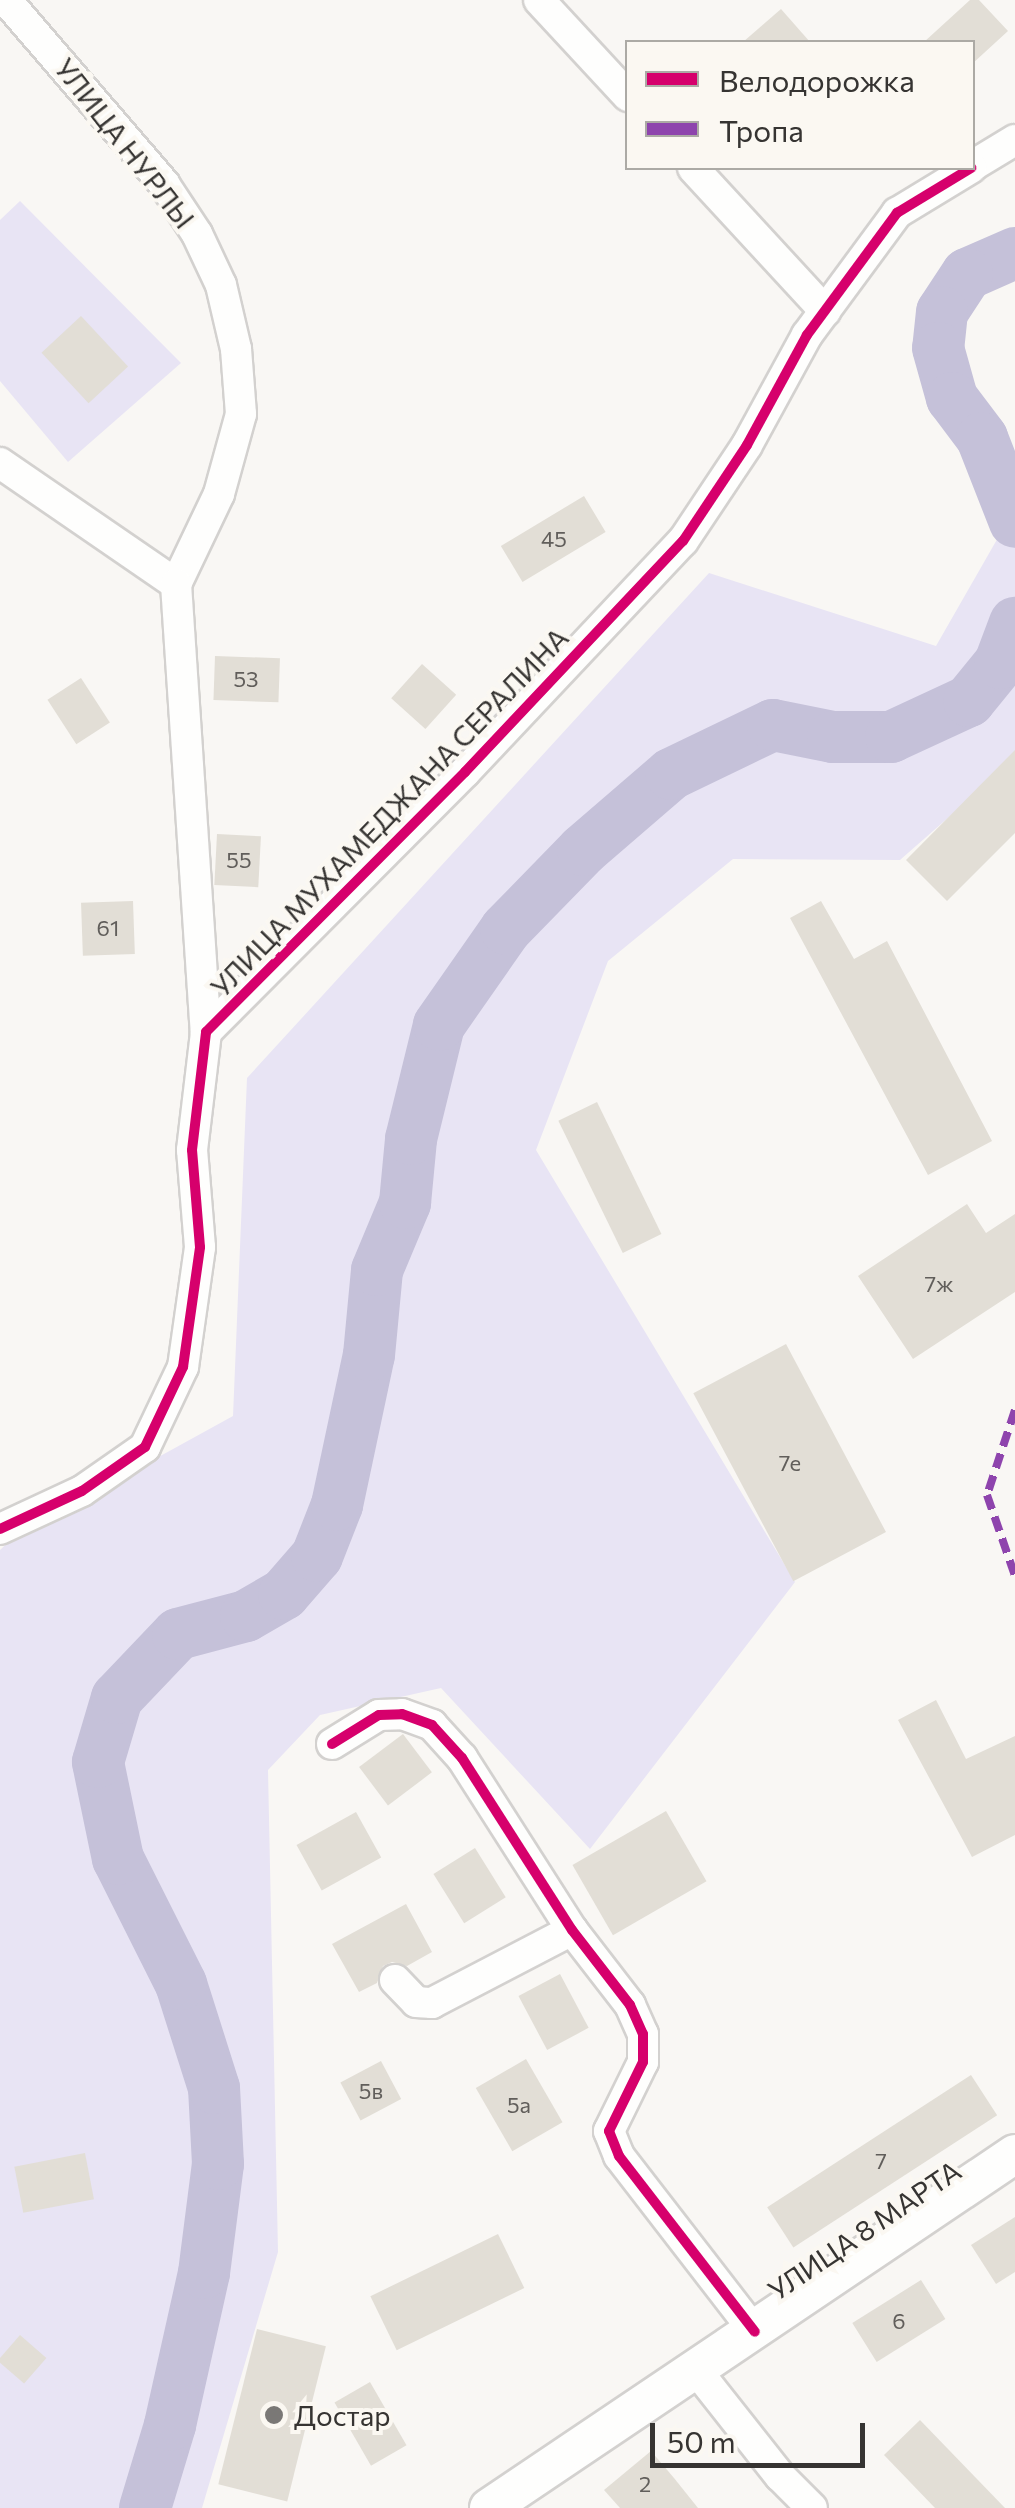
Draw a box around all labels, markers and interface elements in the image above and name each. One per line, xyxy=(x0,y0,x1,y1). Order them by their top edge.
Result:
legend xyxy=(625,40,975,170)
street label: УЛИЦА НУРЛЫ xyxy=(48,51,202,235)
text: Велодорожка xyxy=(719,61,915,98)
text: Тропа xyxy=(719,111,804,148)
house number: 45 xyxy=(541,526,567,552)
street label: УЛИЦА МУХАМЕДЖАНА СЕРАЛИНА xyxy=(203,621,575,1003)
house number: 53 xyxy=(233,666,259,692)
house number: 55 xyxy=(226,847,252,873)
house number: 61 xyxy=(97,915,119,941)
house number: 7ж xyxy=(924,1271,954,1297)
house number: 7е xyxy=(779,1450,801,1476)
house number: 5в xyxy=(359,2078,383,2104)
house number: 5а xyxy=(507,2092,531,2118)
house number: 7 xyxy=(875,2148,887,2174)
street label: УЛИЦА 8 МАРТА xyxy=(761,2153,967,2307)
house number: 6 xyxy=(892,2308,906,2334)
place label: Достар xyxy=(294,2398,391,2432)
scale bar xyxy=(655,2403,870,2465)
marker: Достар xyxy=(263,2404,285,2426)
text: 50 m xyxy=(667,2422,736,2459)
house number: 2 xyxy=(639,2471,651,2497)

